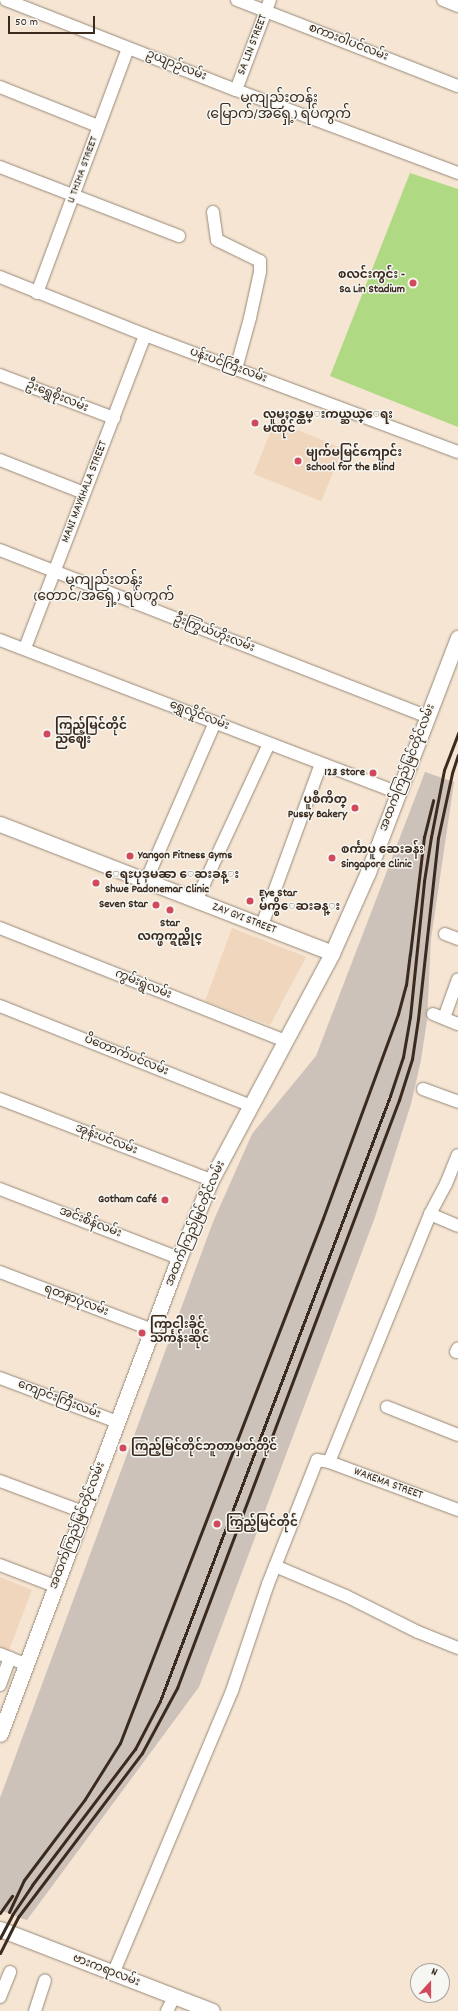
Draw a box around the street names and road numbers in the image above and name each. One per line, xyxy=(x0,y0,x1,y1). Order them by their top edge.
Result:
street label: SA LIN STREET xyxy=(235,13,271,77)
street label: စကားဝါပင်လမ်း xyxy=(306,21,390,65)
street label: ဥယျာဉ်လမ်း xyxy=(144,47,208,85)
street label: U THIHA STREET xyxy=(64,135,102,205)
street label: ပန်းပင်ကြီးလမ်း xyxy=(187,345,269,387)
street label: ဦးရွှေစိုးလမ်း xyxy=(24,378,90,416)
street label: MANI MAYKHALA STREET xyxy=(59,439,111,545)
street label: ဦးကြွယ်ဟိုးလမ်း xyxy=(172,612,256,656)
street label: ရွှေလှိုင်လမ်း xyxy=(167,698,231,734)
street label: အထက်ကြည်မြင်တိုင်လမ်း xyxy=(377,702,439,834)
street label: ZAY GYI STREET xyxy=(210,900,278,938)
street label: ကွမ်းရွဲလမ်း xyxy=(113,967,173,1003)
street label: ပိတောက်ပင်လမ်း xyxy=(82,1033,170,1079)
street label: အုန်းပင်လမ်း xyxy=(73,1122,139,1158)
street label: အထက်ကြည်မြင်တိုင်လမ်း xyxy=(163,1159,229,1289)
street label: အင်းစိန်လမ်း xyxy=(57,1205,123,1241)
street label: ရတနာပုံလမ်း xyxy=(42,1282,110,1320)
street label: ကျောင်းကြီးလမ်း xyxy=(16,1378,102,1422)
street label: အထက်ကြည်မြင်တိုင်လမ်း xyxy=(47,1460,109,1592)
street label: WAKEMA STREET xyxy=(352,1465,424,1503)
street label: ဗားကရာလမ်း xyxy=(70,1952,142,1990)

